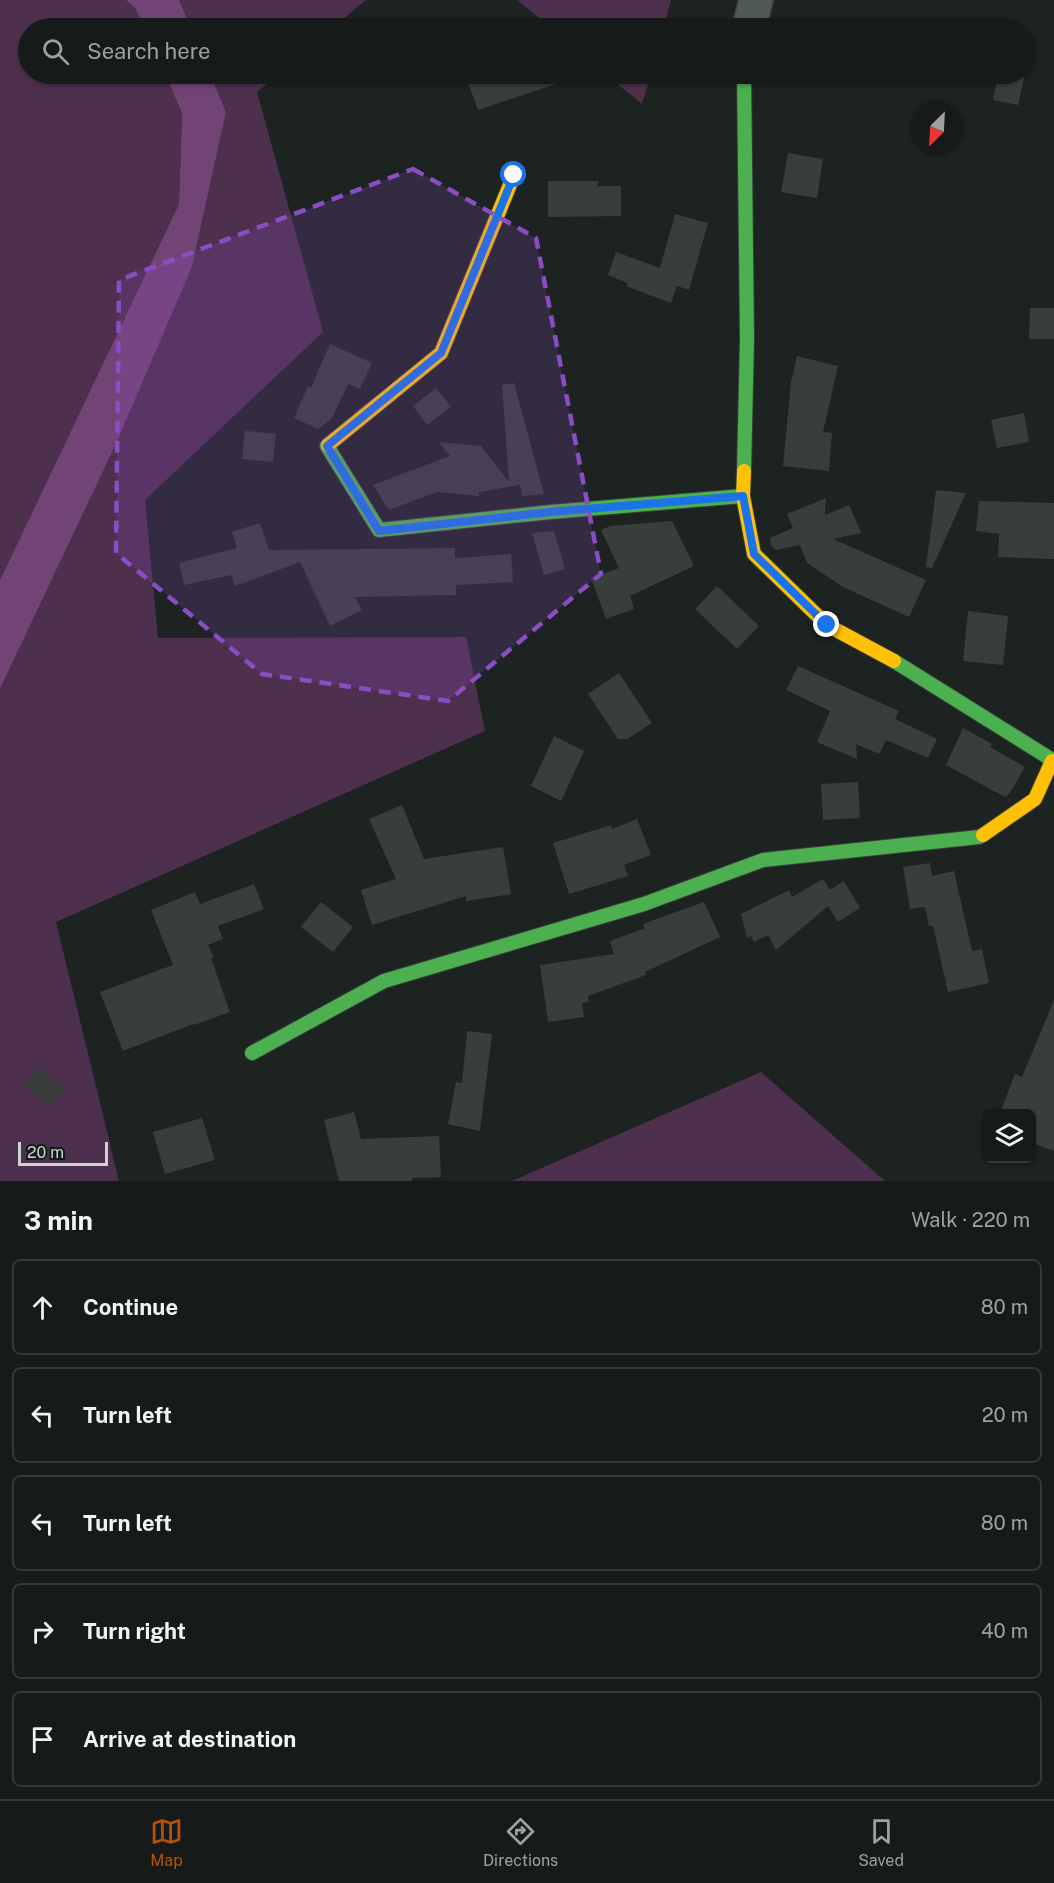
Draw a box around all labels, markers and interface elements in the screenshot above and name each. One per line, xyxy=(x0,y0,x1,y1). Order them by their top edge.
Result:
search box xyxy=(18,18,1036,84)
icon: search xyxy=(39,35,72,68)
text: Search here xyxy=(87,38,211,64)
north arrow xyxy=(910,102,964,156)
route start xyxy=(500,161,526,187)
route end xyxy=(813,611,839,637)
map controls xyxy=(982,1109,1036,1163)
button: layers xyxy=(982,1109,1036,1163)
scale bar xyxy=(18,1139,108,1166)
text: 20 m xyxy=(27,1143,64,1162)
text: 3 min xyxy=(24,1205,93,1236)
text: Walk · 220 m xyxy=(911,1208,1030,1232)
icon: ahead xyxy=(26,1291,59,1324)
text: Continue xyxy=(83,1294,178,1320)
text: 80 m xyxy=(981,1295,1028,1319)
icon: left xyxy=(26,1399,59,1432)
text: Turn left xyxy=(83,1402,172,1428)
text: 20 m xyxy=(982,1403,1028,1427)
icon: left xyxy=(26,1507,59,1540)
text: Turn left xyxy=(83,1510,172,1536)
text: 80 m xyxy=(981,1511,1028,1535)
icon: right xyxy=(26,1615,59,1648)
text: Turn right xyxy=(83,1618,186,1644)
text: 40 m xyxy=(981,1619,1028,1643)
icon: arrive xyxy=(26,1723,59,1756)
text: Arrive at destination xyxy=(83,1726,296,1752)
tab: Map xyxy=(150,1815,183,1870)
tab: Directions xyxy=(483,1815,558,1870)
tab: Saved xyxy=(858,1815,904,1870)

